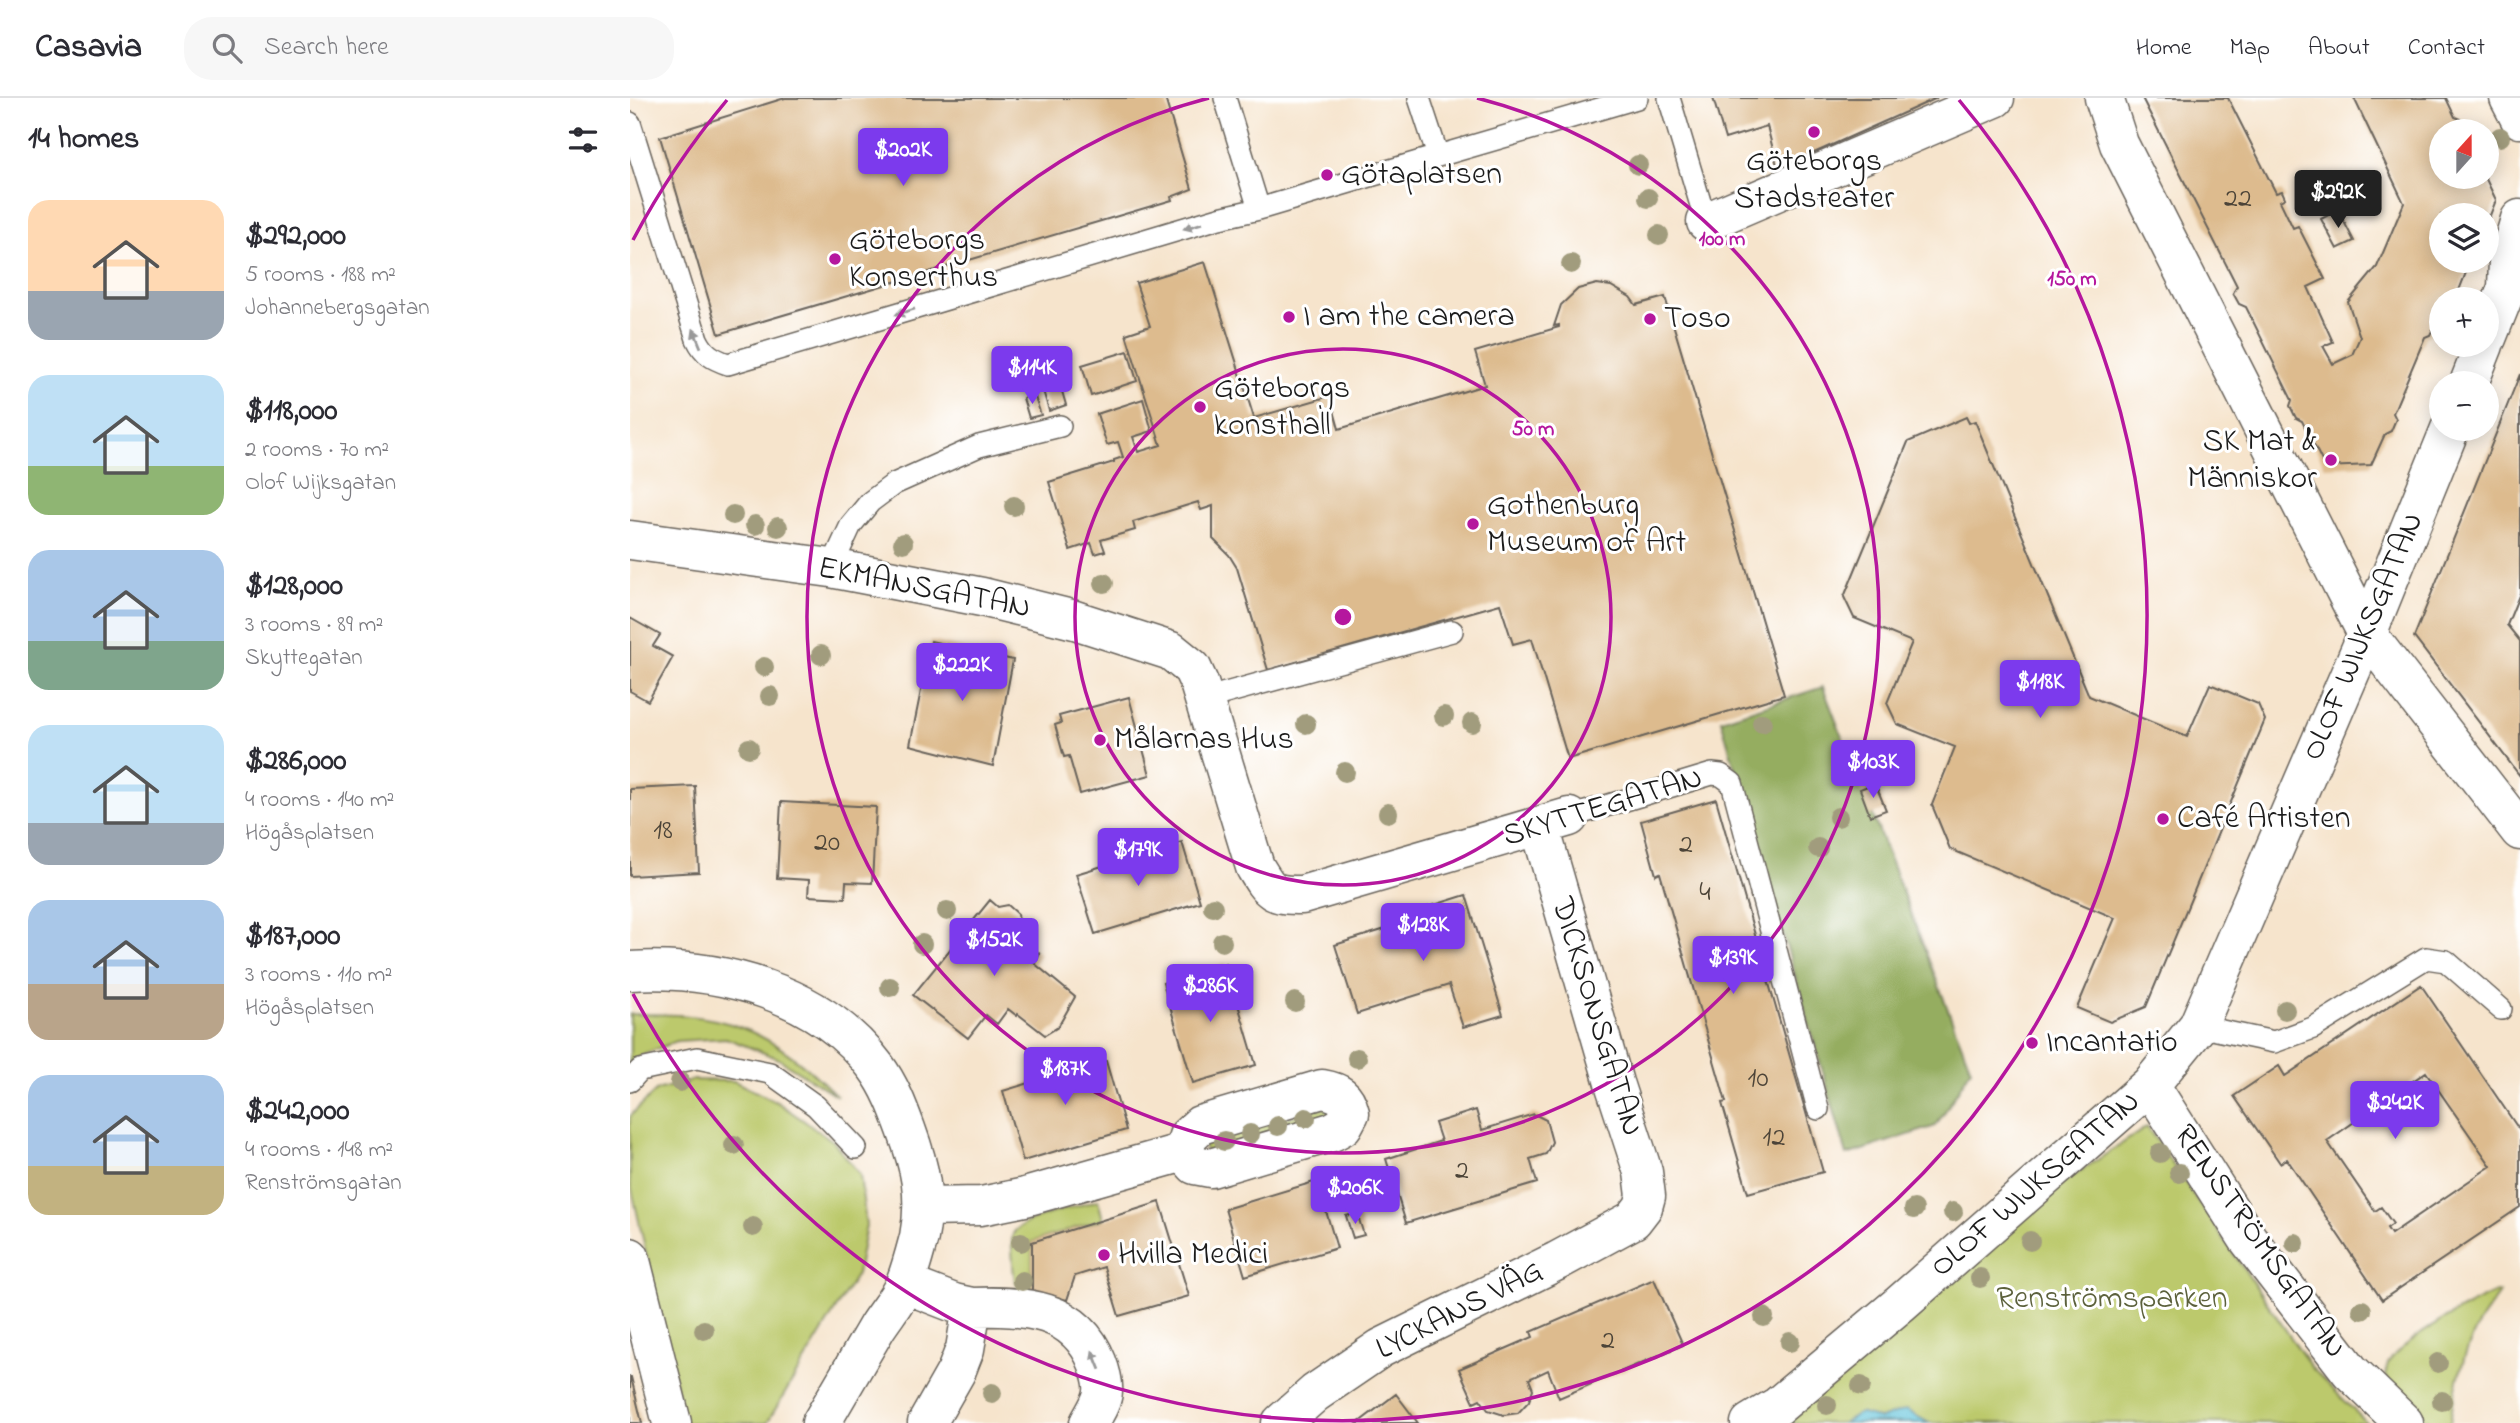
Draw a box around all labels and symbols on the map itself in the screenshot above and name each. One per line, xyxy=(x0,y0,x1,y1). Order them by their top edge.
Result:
north arrow xyxy=(2429,119,2499,189)
marker: Göteborgs Stadsteater xyxy=(1806,124,1822,140)
pin: $202K xyxy=(854,129,952,188)
place label: Göteborgs Stadsteater xyxy=(1734,139,1894,223)
place label: Götaplatsen xyxy=(1341,152,1502,199)
marker: Götaplatsen xyxy=(1319,167,1335,183)
pin: $292K xyxy=(2289,170,2387,230)
house number: 22 xyxy=(2224,179,2252,220)
place label: Göteborgs Konserthus xyxy=(849,218,998,302)
one-way arrow xyxy=(1182,221,1203,231)
text: 100 m xyxy=(1699,225,1745,255)
marker: Göteborgs Konserthus xyxy=(827,251,843,267)
text: 150 m xyxy=(2047,265,2097,295)
place label: I am the camera xyxy=(1303,294,1515,341)
place label: Toso xyxy=(1664,296,1731,343)
one-way arrow xyxy=(894,307,915,317)
marker: I am the camera xyxy=(1281,309,1297,325)
marker: Toso xyxy=(1642,311,1658,327)
one-way arrow xyxy=(692,327,703,348)
pin: $114K xyxy=(983,346,1081,406)
place label: Göteborgs konsthall xyxy=(1214,366,1350,450)
marker: Göteborgs konsthall xyxy=(1192,399,1208,415)
text: 50 m xyxy=(1512,415,1554,445)
place label: SK Mat & Människor xyxy=(2187,419,2317,503)
marker: SK Mat & Människor xyxy=(2323,452,2339,468)
place label: Gothenburg Museum of Art xyxy=(1487,483,1686,567)
street label: OLOF WIJKSGATAN xyxy=(2291,506,2437,768)
marker: Gothenburg Museum of Art xyxy=(1465,516,1481,532)
street label: EKMANSGATAN xyxy=(814,545,1034,633)
centre of rings xyxy=(1331,605,1355,629)
pin: $222K xyxy=(913,644,1011,703)
pin: $118K xyxy=(1991,660,2089,720)
place label: Målarnas Hus xyxy=(1114,717,1294,764)
marker: Målarnas Hus xyxy=(1092,732,1108,748)
pin: $103K xyxy=(1824,740,1922,800)
street label: SKYTTEGATAN xyxy=(1498,755,1708,861)
place label: Café Artisten xyxy=(2177,796,2350,843)
house number: 18 xyxy=(653,811,673,852)
marker: Café Artisten xyxy=(2155,811,2171,827)
house number: 20 xyxy=(814,823,840,864)
house number: 2 xyxy=(1679,825,1693,866)
pin: $179K xyxy=(1089,828,1187,888)
house number: 4 xyxy=(1699,873,1711,914)
street label: DICKSONSGATAN xyxy=(1537,891,1655,1142)
pin: $128K xyxy=(1374,904,1472,963)
pin: $152K xyxy=(945,918,1043,978)
pin: $139K xyxy=(1684,936,1782,996)
pin: $286K xyxy=(1161,964,1259,1024)
place label: Incantatio xyxy=(2046,1020,2178,1067)
marker: Incantatio xyxy=(2024,1035,2040,1051)
pin: $187K xyxy=(1016,1048,1114,1107)
house number: 10 xyxy=(1747,1059,1769,1100)
street label: OLOF WIJKSGATAN xyxy=(1920,1080,2152,1290)
pin: $242K xyxy=(2346,1082,2444,1141)
street label: RENSTRÖMSGATAN xyxy=(2161,1115,2357,1369)
house number: 12 xyxy=(1763,1118,1785,1159)
house number: 2 xyxy=(1455,1151,1469,1192)
pin: $206K xyxy=(1306,1166,1404,1226)
place label: Hvilla Medici xyxy=(1118,1232,1268,1279)
marker: Hvilla Medici xyxy=(1096,1247,1112,1263)
street label: LYCKANS VÄG xyxy=(1368,1249,1552,1373)
park label: Renströmsparken xyxy=(1996,1276,2228,1323)
house number: 2 xyxy=(1601,1321,1615,1362)
one-way arrow xyxy=(1090,1349,1101,1370)

